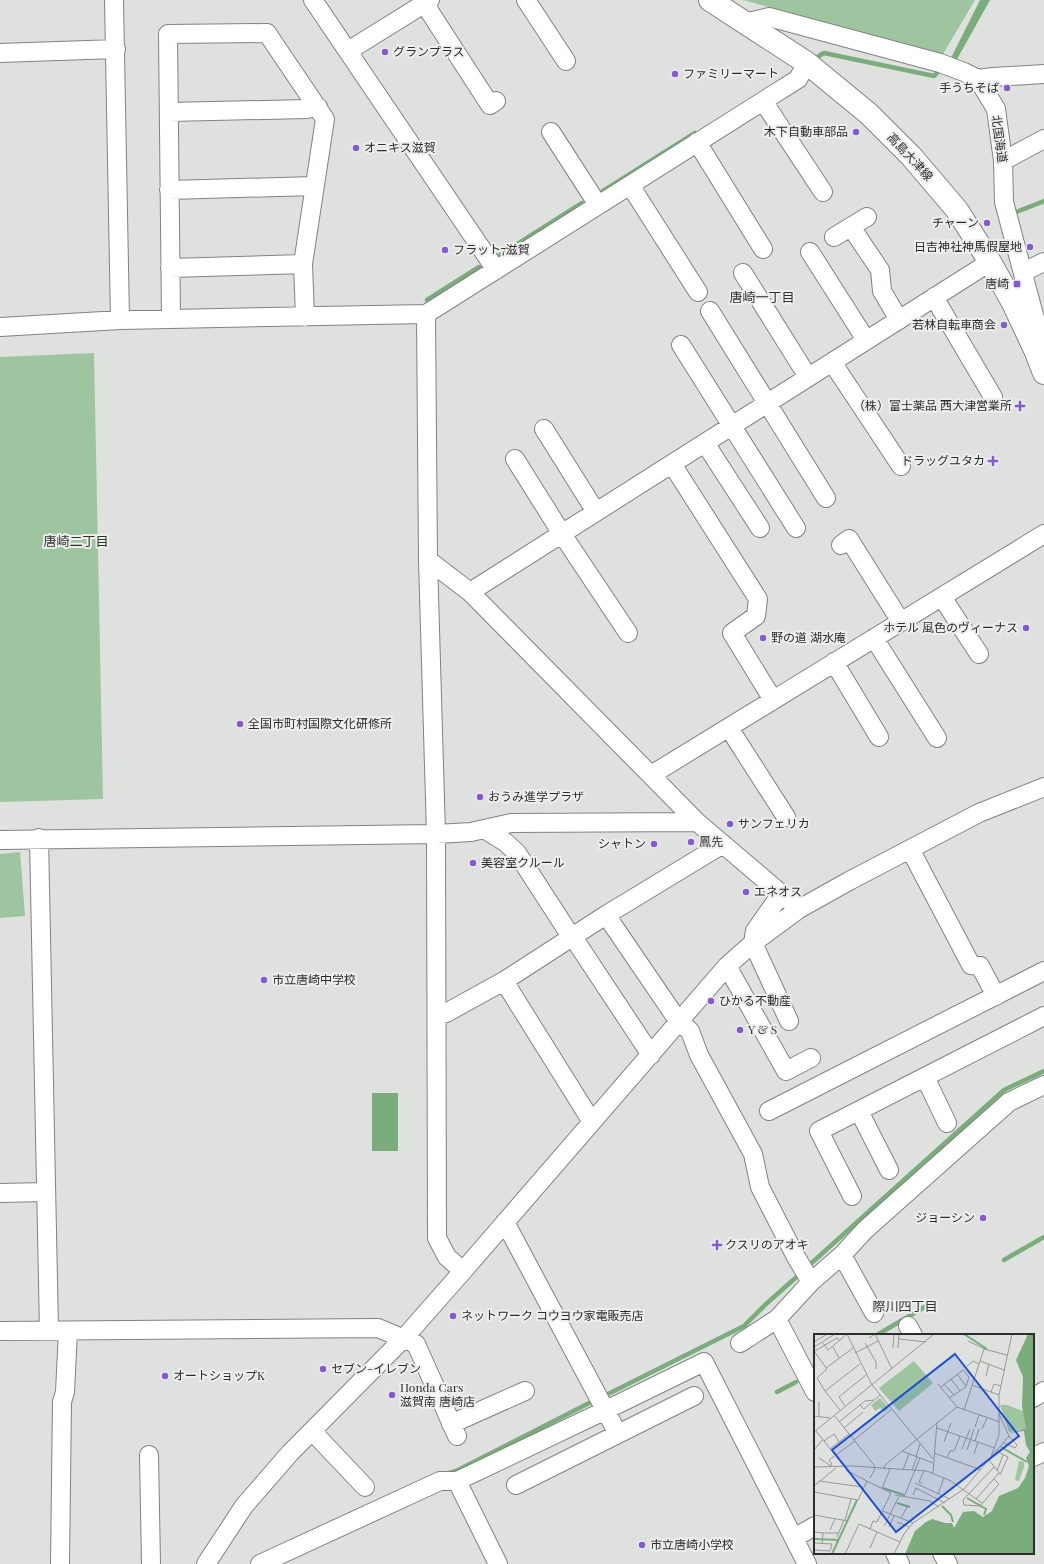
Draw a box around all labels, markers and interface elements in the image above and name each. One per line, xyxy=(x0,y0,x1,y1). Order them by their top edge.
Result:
place label: グランプラス xyxy=(393,43,464,59)
marker: グランプラス xyxy=(380,47,390,57)
place label: ファミリーマート xyxy=(683,65,779,81)
marker: ファミリーマート xyxy=(670,69,680,79)
place label: 手うちそば xyxy=(939,79,999,95)
marker: 手うちそば xyxy=(1002,83,1012,93)
street label: 北国海道 xyxy=(989,114,1011,164)
place label: 木下自動車部品 xyxy=(764,123,848,139)
marker: 木下自動車部品 xyxy=(851,127,861,137)
street label: 高島大津線 xyxy=(884,129,937,184)
place label: オニキス滋賀 xyxy=(364,139,436,155)
marker: オニキス滋賀 xyxy=(351,143,361,153)
place label: チャーン xyxy=(932,214,979,230)
marker: チャーン xyxy=(982,218,992,228)
place label: 日吉神社神馬假屋地 xyxy=(914,238,1022,254)
place label: フラット7滋賀 xyxy=(453,241,530,257)
marker: 日吉神社神馬假屋地 xyxy=(1025,242,1035,252)
marker: フラット7滋賀 xyxy=(440,245,450,255)
place label: 唐崎 xyxy=(985,275,1009,291)
marker: 唐崎 xyxy=(1012,279,1022,289)
district label: 唐崎一丁目 xyxy=(729,288,795,305)
place label: 若林自転車商会 xyxy=(912,316,996,332)
marker: 若林自転車商会 xyxy=(999,320,1009,330)
place label: （株）富士薬品 西大津営業所 xyxy=(853,397,1012,413)
marker: （株）富士薬品 西大津営業所 xyxy=(1015,401,1025,411)
place label: ドラッグユタカ xyxy=(901,452,985,468)
marker: ドラッグユタカ xyxy=(988,456,998,466)
district label: 唐崎二丁目 xyxy=(43,532,109,549)
place label: ホテル 風色のヴィーナス xyxy=(883,619,1018,635)
marker: ホテル 風色のヴィーナス xyxy=(1021,623,1031,633)
place label: 野の道 湖水庵 xyxy=(771,629,846,645)
marker: 野の道 湖水庵 xyxy=(758,633,768,643)
place label: 全国市町村国際文化研修所 xyxy=(248,715,392,731)
marker: 全国市町村国際文化研修所 xyxy=(235,719,245,729)
place label: おうみ進学プラザ xyxy=(488,788,584,804)
marker: おうみ進学プラザ xyxy=(475,792,485,802)
place label: サンフェリカ xyxy=(738,815,810,831)
marker: サンフェリカ xyxy=(725,819,735,829)
place label: 鳳先 xyxy=(699,833,723,849)
place label: シャトン xyxy=(598,835,646,851)
marker: 鳳先 xyxy=(686,837,696,847)
marker: シャトン xyxy=(649,839,659,849)
place label: 美容室クルール xyxy=(481,854,565,870)
marker: 美容室クルール xyxy=(468,858,478,868)
place label: エネオス xyxy=(754,883,802,899)
marker: エネオス xyxy=(741,887,751,897)
place label: 市立唐崎中学校 xyxy=(272,971,356,987)
marker: 市立唐崎中学校 xyxy=(259,975,269,985)
place label: ひかる不動産 xyxy=(719,992,791,1008)
marker: ひかる不動産 xyxy=(706,996,716,1006)
place label: Y & S xyxy=(747,1021,777,1037)
marker: Y & S xyxy=(735,1025,745,1035)
place label: ジョーシン xyxy=(915,1209,975,1225)
marker: ジョーシン xyxy=(978,1213,988,1223)
place label: クスリのアオキ xyxy=(725,1236,809,1252)
marker: クスリのアオキ xyxy=(712,1240,722,1250)
district label: 際川四丁目 xyxy=(872,1297,938,1314)
place label: ネットワーク コウヨウ家電販売店 xyxy=(461,1307,644,1323)
marker: ネットワーク コウヨウ家電販売店 xyxy=(448,1311,458,1321)
inset map xyxy=(814,1334,1034,1554)
place label: セブン-イレブン xyxy=(331,1360,421,1376)
marker: セブン-イレブン xyxy=(318,1364,328,1374)
place label: オートショップK xyxy=(173,1367,265,1383)
marker: オートショップK xyxy=(160,1371,170,1381)
place label: Honda Cars 滋賀南 唐崎店 xyxy=(400,1379,475,1409)
marker: Honda Cars 滋賀南 唐崎店 xyxy=(387,1390,397,1400)
place label: 市立唐崎小学校 xyxy=(650,1536,734,1552)
marker: 市立唐崎小学校 xyxy=(637,1540,647,1550)

